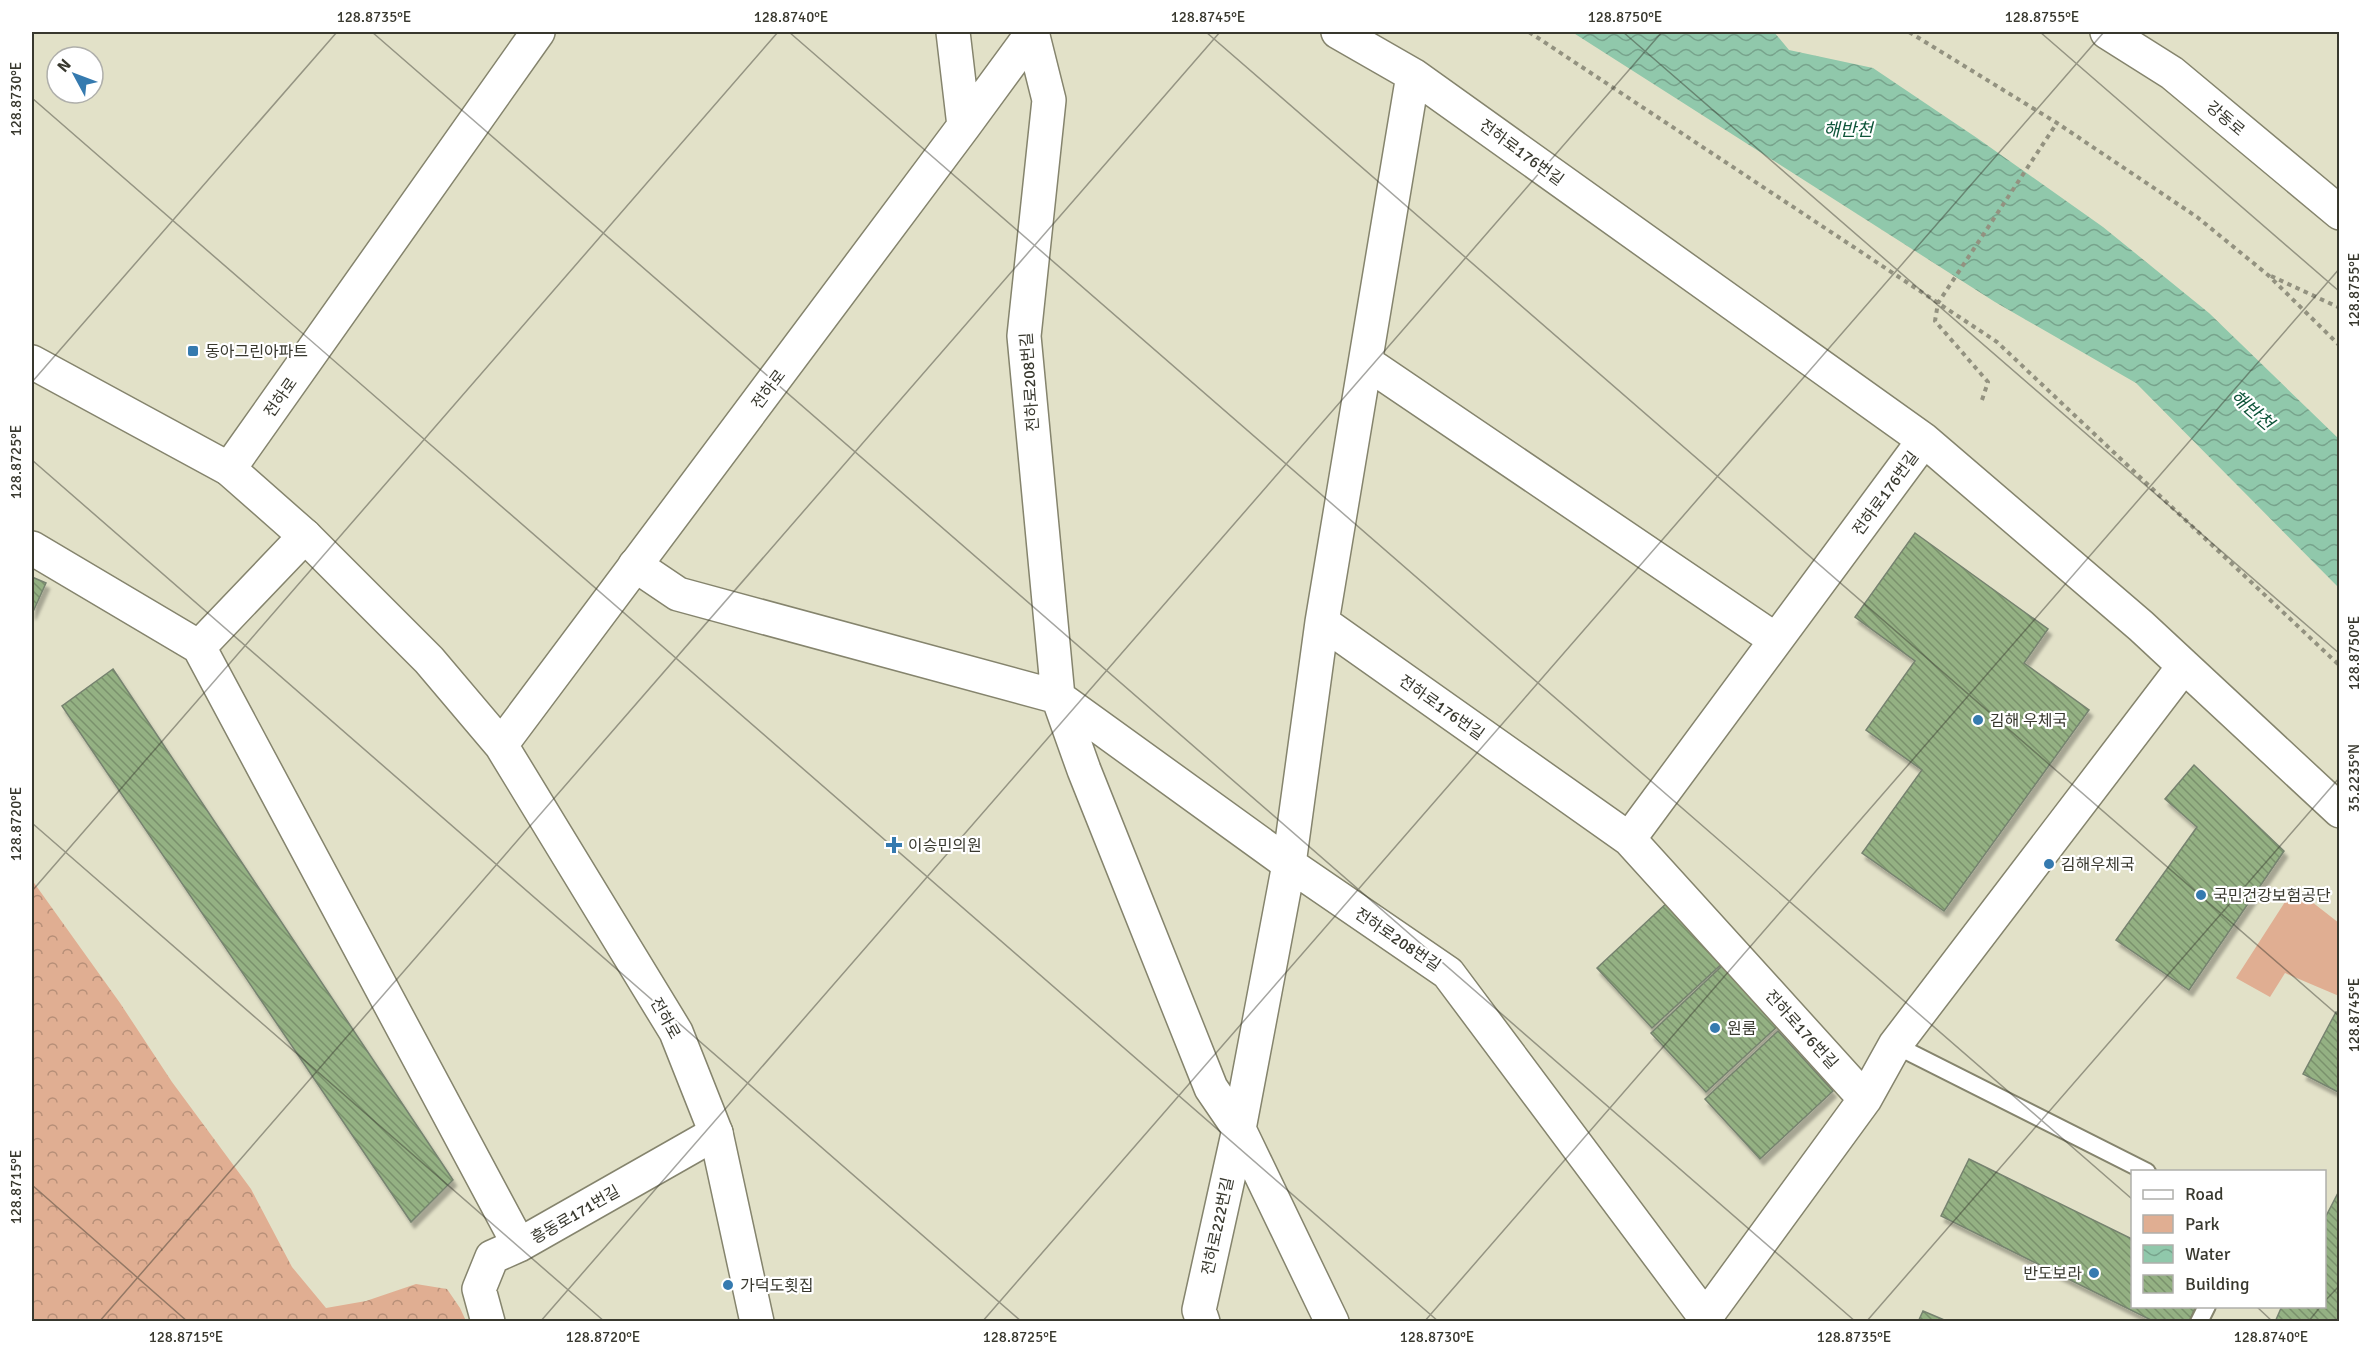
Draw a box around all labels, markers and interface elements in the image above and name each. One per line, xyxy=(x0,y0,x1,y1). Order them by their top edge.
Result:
text: 128.8735°E xyxy=(337,8,411,26)
text: 128.8740°E xyxy=(754,8,828,26)
text: 128.8745°E xyxy=(1171,8,1245,26)
text: 128.8750°E xyxy=(1588,8,1662,26)
text: 128.8755°E xyxy=(2005,8,2079,26)
north arrow xyxy=(45,45,105,105)
text: N xyxy=(53,55,76,77)
text: 128.8730°E xyxy=(7,62,25,136)
street label: 강동로 xyxy=(2202,97,2249,141)
street label: 전하로176번길 xyxy=(1475,115,1568,190)
water label: 해반천 xyxy=(1823,119,1875,141)
text: 128.8755°E xyxy=(2345,253,2363,327)
street label: 전하로208번길 xyxy=(1017,332,1043,432)
place label: 동아그린아파트 xyxy=(205,342,308,362)
marker: 동아그린아파트 xyxy=(186,344,200,358)
street label: 전하로 xyxy=(748,366,790,413)
street label: 전하로 xyxy=(260,374,302,421)
water label: 해반천 xyxy=(2226,385,2280,436)
text: 128.8725°E xyxy=(7,425,25,499)
street label: 전하로176번길 xyxy=(1848,447,1923,540)
text: 128.8750°E xyxy=(2345,616,2363,690)
street label: 전하로176번길 xyxy=(1395,671,1488,745)
place label: 김해 우체국 xyxy=(1990,711,2067,731)
marker: 김해 우체국 xyxy=(1971,713,1985,727)
text: 35.2235°N xyxy=(2345,744,2363,812)
text: 128.8720°E xyxy=(7,787,25,861)
marker: 이승민의원 xyxy=(885,836,903,854)
place label: 이승민의원 xyxy=(908,836,982,856)
place label: 김해우체국 xyxy=(2061,855,2135,875)
marker: 김해우체국 xyxy=(2042,857,2056,871)
place label: 국민건강보험공단 xyxy=(2213,886,2331,906)
marker: 국민건강보험공단 xyxy=(2194,888,2208,902)
street label: 전하로208번길 xyxy=(1351,904,1444,976)
text: 128.8745°E xyxy=(2345,978,2363,1052)
street label: 전하로176번길 xyxy=(1761,986,1842,1073)
street label: 전하로 xyxy=(646,994,685,1043)
place label: 원룸 xyxy=(1727,1019,1756,1039)
marker: 원룸 xyxy=(1708,1021,1722,1035)
text: 128.8715°E xyxy=(7,1150,25,1224)
legend xyxy=(2131,1170,2326,1308)
street label: 전하로222번길 xyxy=(1198,1175,1238,1277)
street label: 흥동로171번길 xyxy=(527,1181,624,1248)
text: Road xyxy=(2185,1183,2224,1205)
text: Park xyxy=(2185,1213,2220,1235)
text: Water xyxy=(2185,1243,2231,1265)
place label: 반도보라 xyxy=(2023,1264,2082,1284)
marker: 반도보라 xyxy=(2087,1266,2101,1280)
text: Building xyxy=(2185,1273,2249,1295)
place label: 가덕도횟집 xyxy=(740,1276,814,1296)
marker: 가덕도횟집 xyxy=(721,1278,735,1292)
text: 128.8715°E xyxy=(149,1328,223,1346)
text: 128.8720°E xyxy=(566,1328,640,1346)
text: 128.8725°E xyxy=(983,1328,1057,1346)
text: 128.8730°E xyxy=(1400,1328,1474,1346)
text: 128.8735°E xyxy=(1817,1328,1891,1346)
text: 128.8740°E xyxy=(2234,1328,2308,1346)

